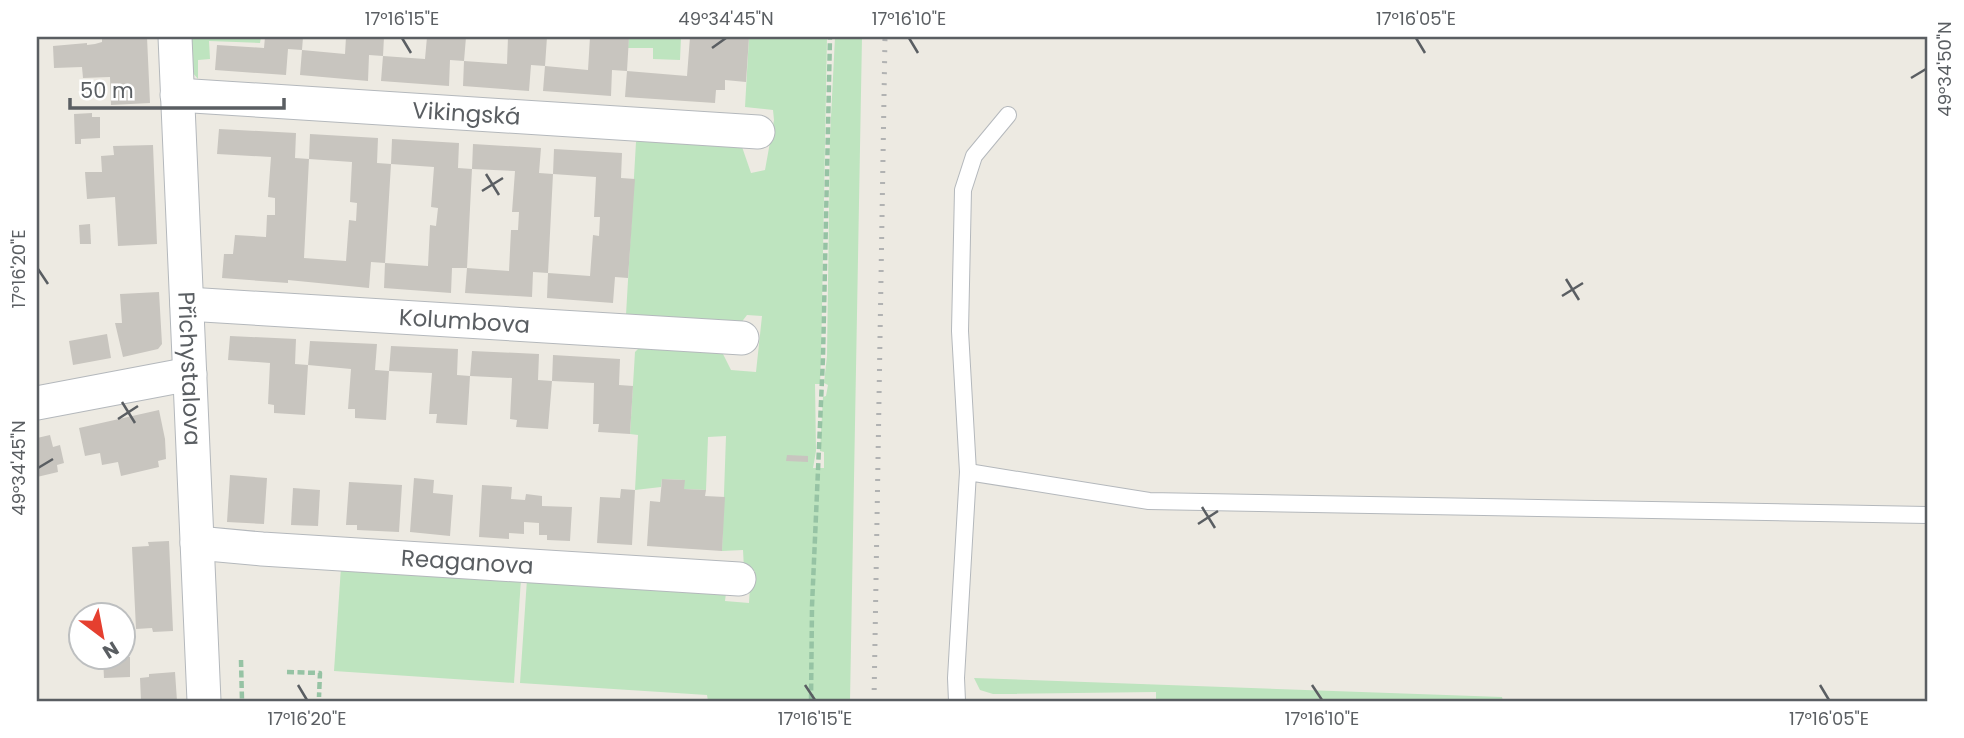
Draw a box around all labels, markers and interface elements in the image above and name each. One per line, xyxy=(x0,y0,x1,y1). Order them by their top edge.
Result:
text: 17°16'15"E xyxy=(365,6,439,31)
text: 49°34'45"N xyxy=(678,6,774,31)
text: 17°16'10"E xyxy=(872,6,946,31)
text: 17°16'05"E xyxy=(1376,6,1456,31)
text: 49°34'50"N xyxy=(1932,21,1957,117)
scale bar xyxy=(70,66,284,110)
text: 50 m xyxy=(80,76,134,105)
street label: Vikingská xyxy=(411,94,522,133)
text: 17°16'20"E xyxy=(6,229,31,309)
street label: Přichystalova xyxy=(170,291,209,446)
street label: Kolumbova xyxy=(398,301,531,341)
text: 49°34'45"N xyxy=(6,420,31,516)
street label: Reaganova xyxy=(400,542,535,582)
north arrow xyxy=(66,602,136,672)
text: N xyxy=(98,635,124,665)
text: 17°16'20"E xyxy=(267,706,347,731)
text: 17°16'15"E xyxy=(778,706,852,731)
text: 17°16'10"E xyxy=(1285,706,1359,731)
text: 17°16'05"E xyxy=(1789,706,1869,731)

